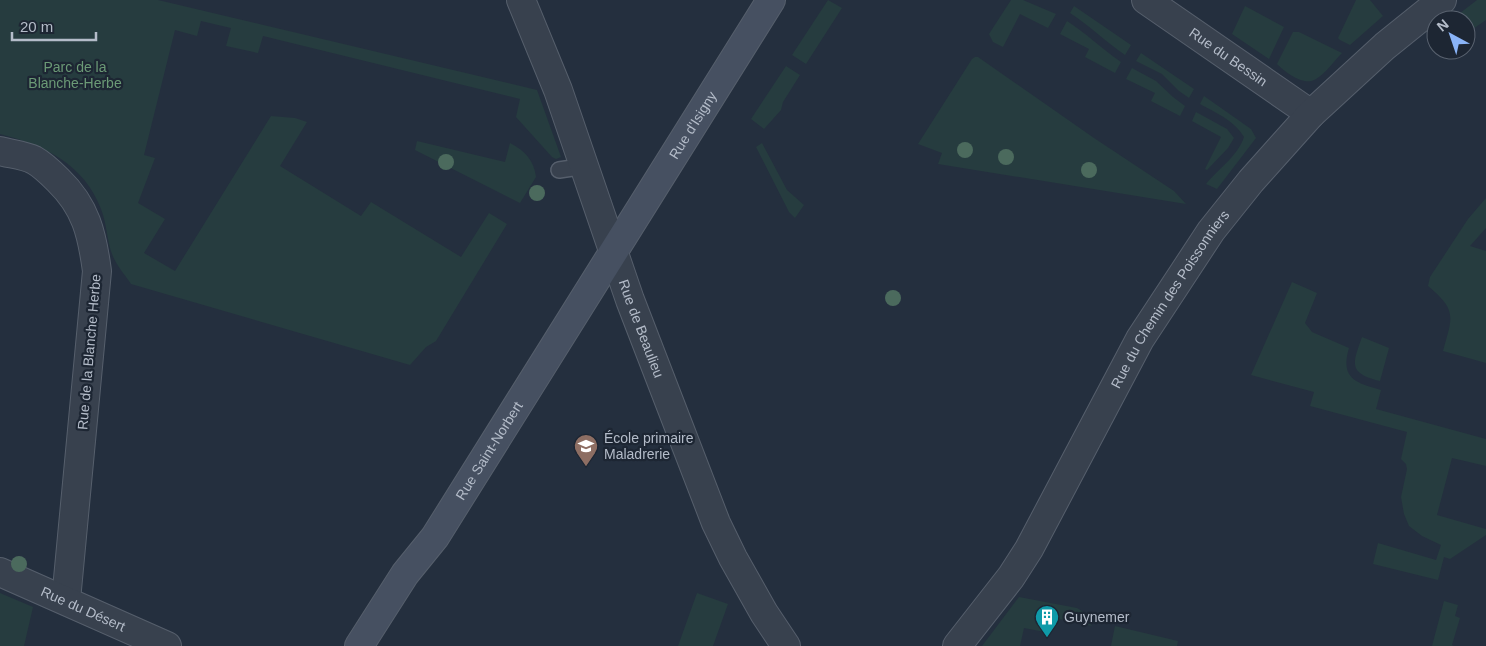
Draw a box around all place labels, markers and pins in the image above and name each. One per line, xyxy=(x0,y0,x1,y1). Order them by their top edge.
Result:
place label: École primaire Maladrerie xyxy=(604,430,694,462)
school or university icon: École primaire Maladrerie xyxy=(573,433,599,467)
building icon: Guynemer xyxy=(1034,604,1060,638)
place label: Guynemer xyxy=(1064,609,1130,625)

